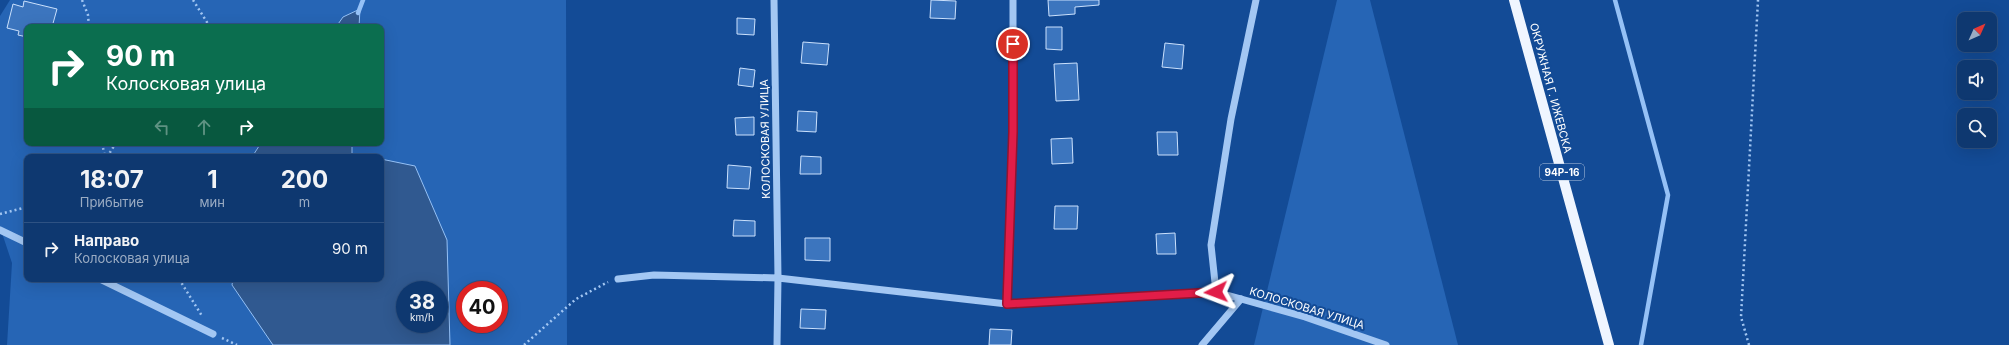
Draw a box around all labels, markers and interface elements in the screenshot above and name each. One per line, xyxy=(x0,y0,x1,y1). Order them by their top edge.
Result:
north arrow xyxy=(1957,12,1997,52)
map controls xyxy=(1957,12,1997,148)
street label: ОКРУЖНАЯ Г. ИЖЕВСКА xyxy=(1527,21,1575,155)
pin xyxy=(996,27,1030,61)
icon: arrive xyxy=(1002,33,1024,55)
text: 90 m xyxy=(106,39,175,73)
icon: right xyxy=(40,40,92,92)
button: sound xyxy=(1957,60,1997,100)
text: Колосковая улица xyxy=(106,73,266,94)
street label: КОЛОСКОВАЯ УЛИЦА xyxy=(757,79,773,199)
button: search xyxy=(1957,108,1997,148)
icon: left xyxy=(151,116,173,138)
icon: ahead xyxy=(193,116,215,138)
icon: right xyxy=(235,116,257,138)
road number: 94Р-16 xyxy=(1540,164,1584,180)
text: 18:07 xyxy=(80,165,144,194)
text: 1 xyxy=(207,165,217,194)
text: 200 xyxy=(281,165,328,194)
text: Прибытие xyxy=(80,194,144,210)
text: мин xyxy=(200,194,225,210)
text: m xyxy=(299,194,310,210)
text: Направо xyxy=(74,231,139,250)
icon: right xyxy=(40,238,62,260)
text: 90 m xyxy=(332,239,368,258)
text: Колосковая улица xyxy=(74,250,190,266)
position arrow xyxy=(1195,271,1237,313)
speed limit sign: 40 xyxy=(456,281,508,333)
street label: КОЛОСКОВАЯ УЛИЦА xyxy=(1248,284,1367,332)
text: 38 xyxy=(409,290,435,314)
text: km/h xyxy=(410,311,434,323)

